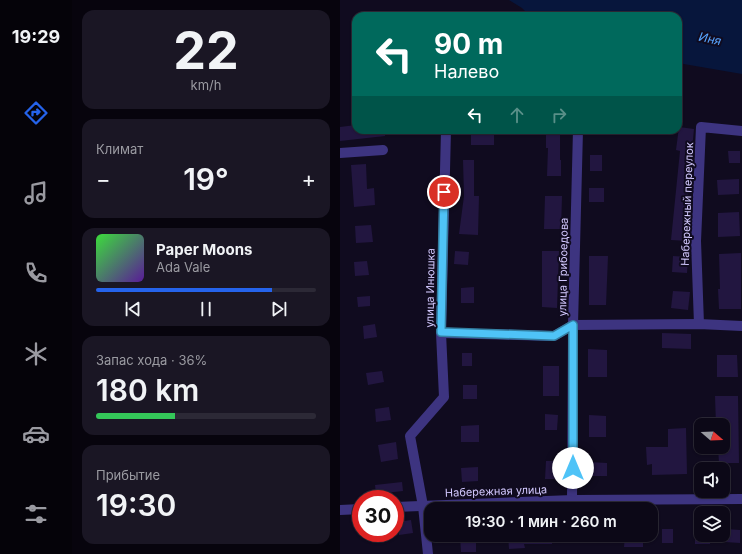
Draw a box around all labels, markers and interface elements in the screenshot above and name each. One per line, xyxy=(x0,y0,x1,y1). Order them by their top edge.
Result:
text: 22 xyxy=(173,19,239,82)
text: 19:29 xyxy=(12,26,60,47)
text: 90 m xyxy=(434,27,503,61)
icon: left xyxy=(368,28,420,80)
water label: Иня xyxy=(697,29,723,48)
text: Налево xyxy=(434,61,499,82)
text: km/h xyxy=(191,77,221,93)
icon: directions xyxy=(22,99,50,127)
icon: left xyxy=(464,104,486,126)
icon: ahead xyxy=(506,104,528,126)
icon: right xyxy=(548,104,570,126)
text: Климат xyxy=(96,141,143,157)
street label: Набережный переулок xyxy=(678,142,696,266)
text: 19° xyxy=(183,161,229,197)
text: − xyxy=(96,166,111,192)
text: + xyxy=(301,166,316,192)
pin xyxy=(427,175,461,209)
icon: music xyxy=(22,179,50,207)
icon: arrive xyxy=(433,181,455,203)
street label: улица Грибоедова xyxy=(555,218,571,316)
text: Paper Moons xyxy=(156,240,252,259)
street label: улица Инюшка xyxy=(422,248,438,328)
icon: phone xyxy=(22,259,50,287)
text: Ada Vale xyxy=(156,259,210,275)
icon: previous xyxy=(122,298,144,320)
icon: pause xyxy=(195,298,217,320)
icon: next xyxy=(268,298,290,320)
icon: climate xyxy=(22,340,50,368)
text: Запас хода · 36% xyxy=(96,352,207,368)
text: 180 km xyxy=(96,372,199,408)
north arrow xyxy=(694,418,730,454)
map controls xyxy=(694,418,730,542)
icon: car xyxy=(22,420,50,448)
position arrow xyxy=(552,447,594,489)
button: sound xyxy=(694,462,730,498)
text: Прибытие xyxy=(96,467,160,483)
street label: Набережная улица xyxy=(445,482,547,500)
text: 19:30 xyxy=(96,487,176,523)
speed limit sign: 30 xyxy=(352,490,404,542)
icon: filters xyxy=(22,500,50,528)
button: layers xyxy=(694,506,730,542)
text: 19:30 · 1 мин · 260 m xyxy=(465,512,617,531)

